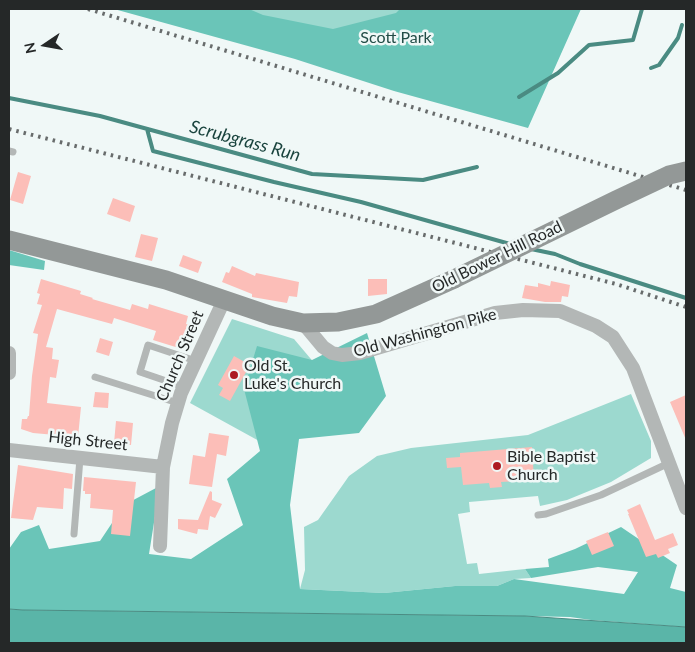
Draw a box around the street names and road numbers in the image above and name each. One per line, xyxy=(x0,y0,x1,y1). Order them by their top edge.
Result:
street label: Old Bower Hill Road xyxy=(429,217,565,297)
street label: Old Washington Pike xyxy=(351,305,499,361)
street label: Church Street xyxy=(152,308,208,404)
street label: High Street xyxy=(48,427,128,455)

